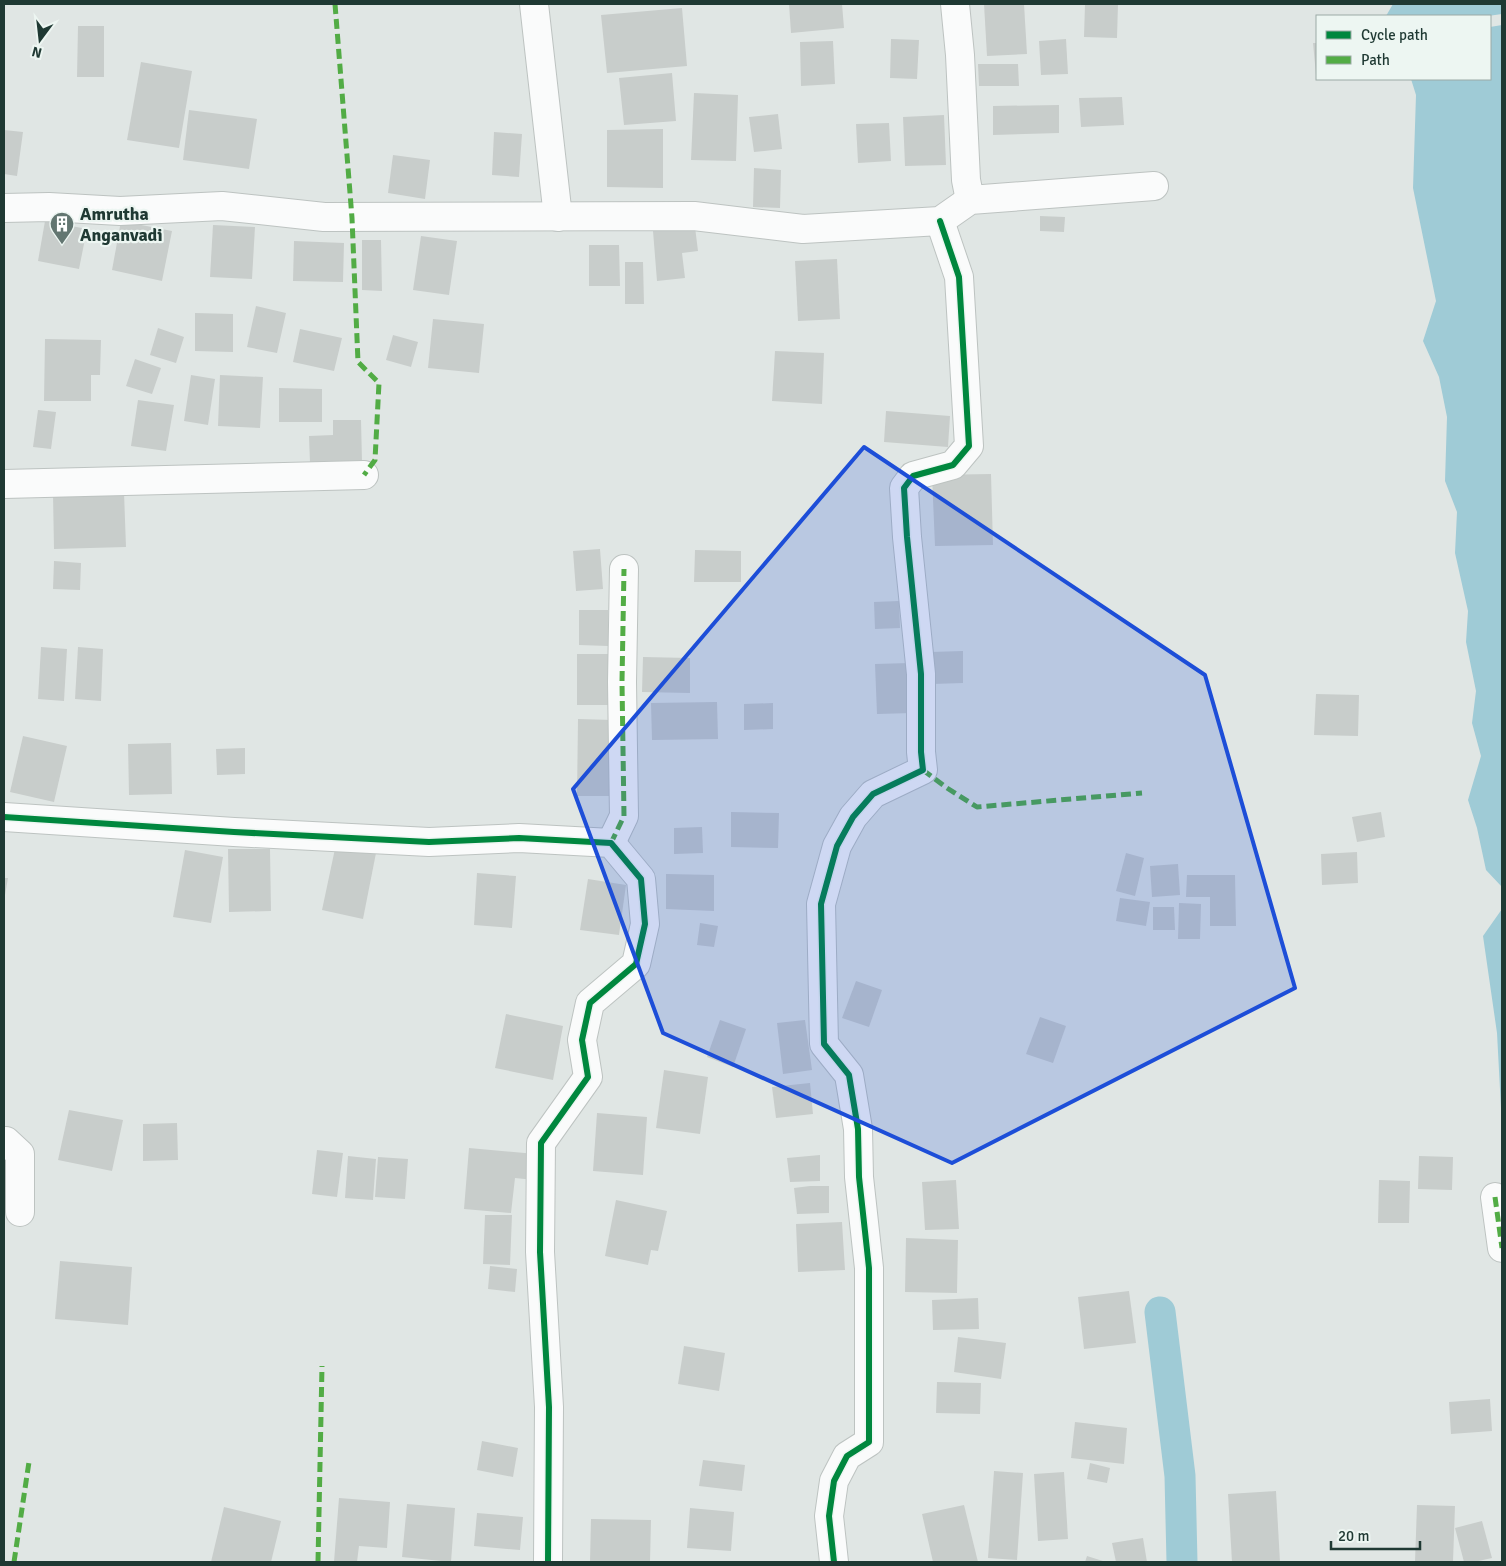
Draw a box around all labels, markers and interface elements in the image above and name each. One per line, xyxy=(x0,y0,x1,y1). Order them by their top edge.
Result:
north arrow xyxy=(15,15,65,65)
legend xyxy=(1316,15,1491,80)
text: Cycle path xyxy=(1361,26,1428,44)
text: N xyxy=(30,43,44,62)
text: Path xyxy=(1361,51,1390,69)
place label: Amrutha Anganvadi xyxy=(80,203,163,246)
building icon: Amrutha Anganvadi xyxy=(49,211,75,245)
scale bar xyxy=(1331,1518,1420,1550)
text: 20 m xyxy=(1338,1527,1369,1545)

